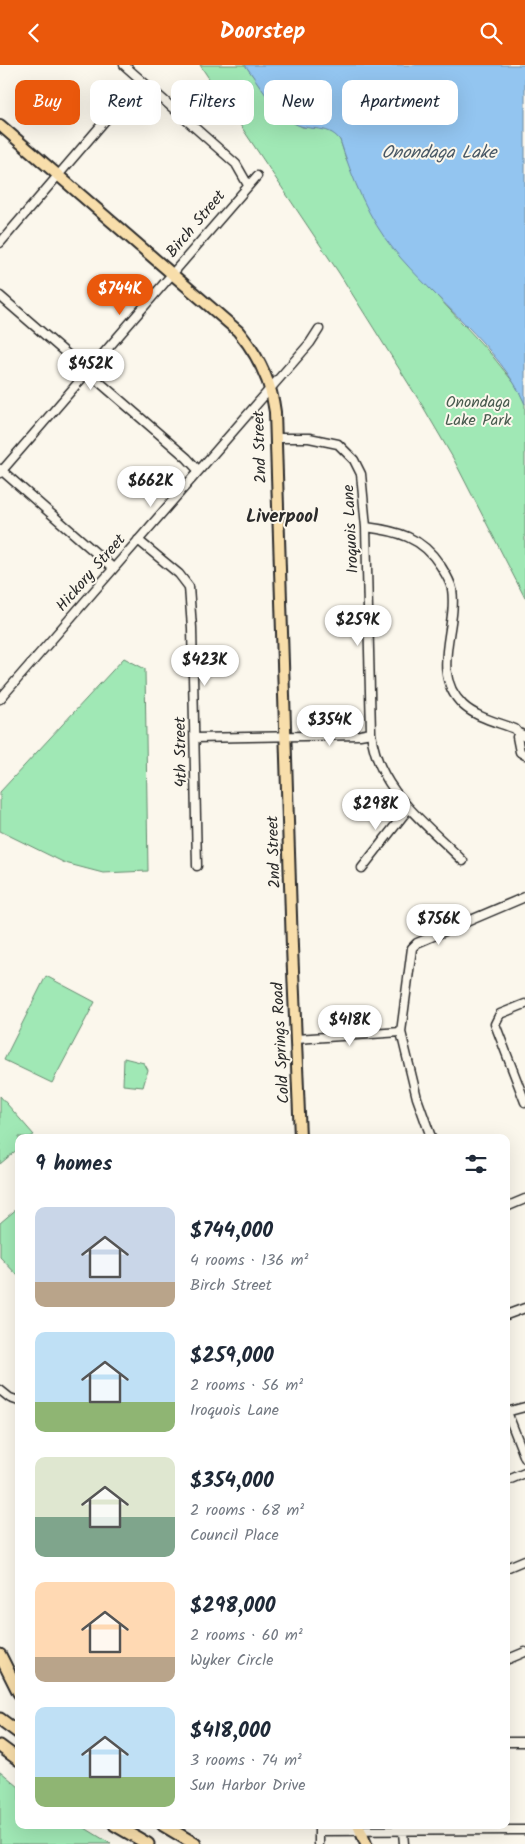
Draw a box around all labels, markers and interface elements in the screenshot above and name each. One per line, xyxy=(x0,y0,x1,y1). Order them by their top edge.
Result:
text: Doorstep xyxy=(220,15,305,50)
icon: back xyxy=(20,19,48,47)
icon: search xyxy=(477,19,505,47)
chip: Buy xyxy=(15,80,80,125)
chip: Rent xyxy=(90,80,161,125)
chip: Filters xyxy=(171,80,254,125)
chip: New xyxy=(264,80,332,125)
chip: Apartment xyxy=(342,80,458,125)
water label: Onondaga Lake xyxy=(382,139,498,168)
street label: Birch Street xyxy=(160,184,232,263)
pin: $744K xyxy=(85,273,155,316)
text: $744K xyxy=(98,277,142,302)
pin: $452K xyxy=(56,349,126,391)
text: $452K xyxy=(68,352,114,377)
park label: Onondaga Lake Park xyxy=(445,390,512,433)
street label: 2nd Street xyxy=(246,409,274,484)
pin: $662K xyxy=(116,465,186,508)
text: $662K xyxy=(128,469,174,494)
street label: Iroquois Lane xyxy=(336,484,366,574)
district label: Liverpool xyxy=(246,502,319,532)
street label: Hickory Street xyxy=(50,528,133,618)
pin: $259K xyxy=(323,605,393,647)
text: $259K xyxy=(336,608,380,633)
pin: $423K xyxy=(170,645,240,687)
text: $423K xyxy=(182,648,228,673)
pin: $354K xyxy=(295,705,365,747)
text: $354K xyxy=(308,708,352,733)
street label: 4th Street xyxy=(168,716,194,788)
pin: $298K xyxy=(341,789,411,831)
text: $298K xyxy=(353,792,399,817)
street label: 2nd Street xyxy=(260,814,288,889)
pin: $756K xyxy=(404,903,474,946)
text: $756K xyxy=(417,907,461,932)
street label: Cold Springs Road xyxy=(265,980,297,1104)
pin: $418K xyxy=(315,1005,385,1047)
text: $418K xyxy=(329,1008,371,1033)
text: 9 homes xyxy=(35,1148,112,1181)
icon: filters xyxy=(462,1150,490,1178)
text: $744,000 xyxy=(190,1215,273,1248)
icon: home xyxy=(75,1227,135,1287)
text: 4 rooms · 136 m² xyxy=(190,1248,308,1273)
text: Birch Street xyxy=(190,1273,272,1298)
text: $259,000 xyxy=(190,1340,274,1373)
icon: home xyxy=(75,1352,135,1412)
text: 2 rooms · 56 m² xyxy=(190,1373,303,1398)
text: Iroquois Lane xyxy=(190,1398,279,1423)
text: $354,000 xyxy=(190,1465,274,1498)
icon: home xyxy=(75,1477,135,1537)
text: 2 rooms · 68 m² xyxy=(190,1498,304,1523)
text: Council Place xyxy=(190,1523,279,1548)
text: $298,000 xyxy=(190,1590,276,1623)
icon: home xyxy=(75,1602,135,1662)
text: 2 rooms · 60 m² xyxy=(190,1623,303,1648)
text: Wyker Circle xyxy=(190,1648,273,1673)
text: $418,000 xyxy=(190,1715,270,1748)
icon: home xyxy=(75,1727,135,1787)
text: 3 rooms · 74 m² xyxy=(190,1748,302,1773)
text: Sun Harbor Drive xyxy=(190,1773,305,1798)

